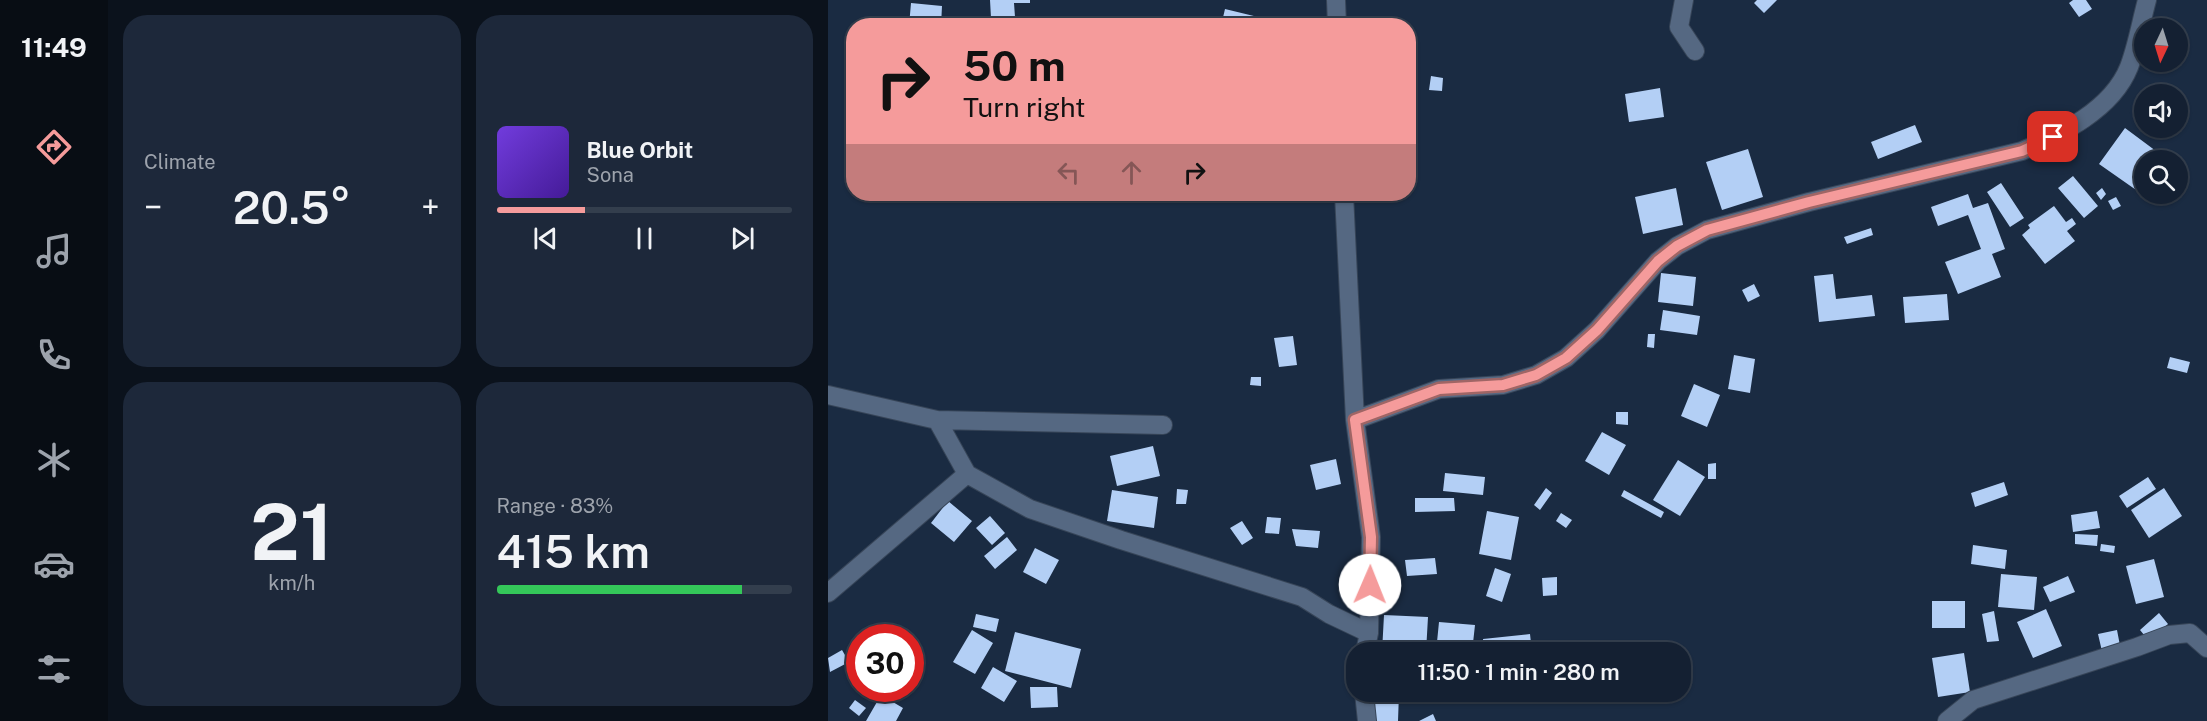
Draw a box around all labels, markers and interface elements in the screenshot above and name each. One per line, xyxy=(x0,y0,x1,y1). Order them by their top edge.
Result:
north arrow xyxy=(2134,18,2188,72)
map controls xyxy=(2134,18,2188,204)
text: 11:49 xyxy=(21,31,87,63)
text: 50 m xyxy=(963,41,1066,90)
icon: right xyxy=(864,42,942,120)
button: sound xyxy=(2134,84,2188,138)
text: Turn right xyxy=(963,91,1086,123)
pin xyxy=(2027,111,2078,162)
icon: arrive xyxy=(2036,120,2069,153)
icon: directions xyxy=(33,126,75,168)
text: Blue Orbit xyxy=(587,137,693,163)
text: Climate xyxy=(144,150,216,174)
button: search xyxy=(2134,150,2188,204)
icon: left xyxy=(1052,156,1085,189)
icon: ahead xyxy=(1115,156,1148,189)
icon: right xyxy=(1178,156,1211,189)
text: Sona xyxy=(587,163,634,187)
text: 20.5° xyxy=(233,181,351,234)
text: − xyxy=(144,188,162,226)
text: + xyxy=(421,188,439,226)
icon: previous xyxy=(529,222,562,255)
icon: pause xyxy=(628,222,661,255)
icon: next xyxy=(726,222,759,255)
icon: music xyxy=(33,230,75,272)
icon: phone xyxy=(33,334,75,376)
icon: climate xyxy=(33,439,75,481)
text: 21 xyxy=(250,486,333,578)
text: Range · 83% xyxy=(497,494,613,518)
text: 415 km xyxy=(497,525,650,578)
icon: car xyxy=(33,543,75,585)
position arrow xyxy=(1338,553,1402,617)
text: km/h xyxy=(268,571,315,595)
speed limit sign: 30 xyxy=(846,624,924,702)
icon: filters xyxy=(33,648,75,690)
text: 11:50 · 1 min · 280 m xyxy=(1417,659,1620,685)

